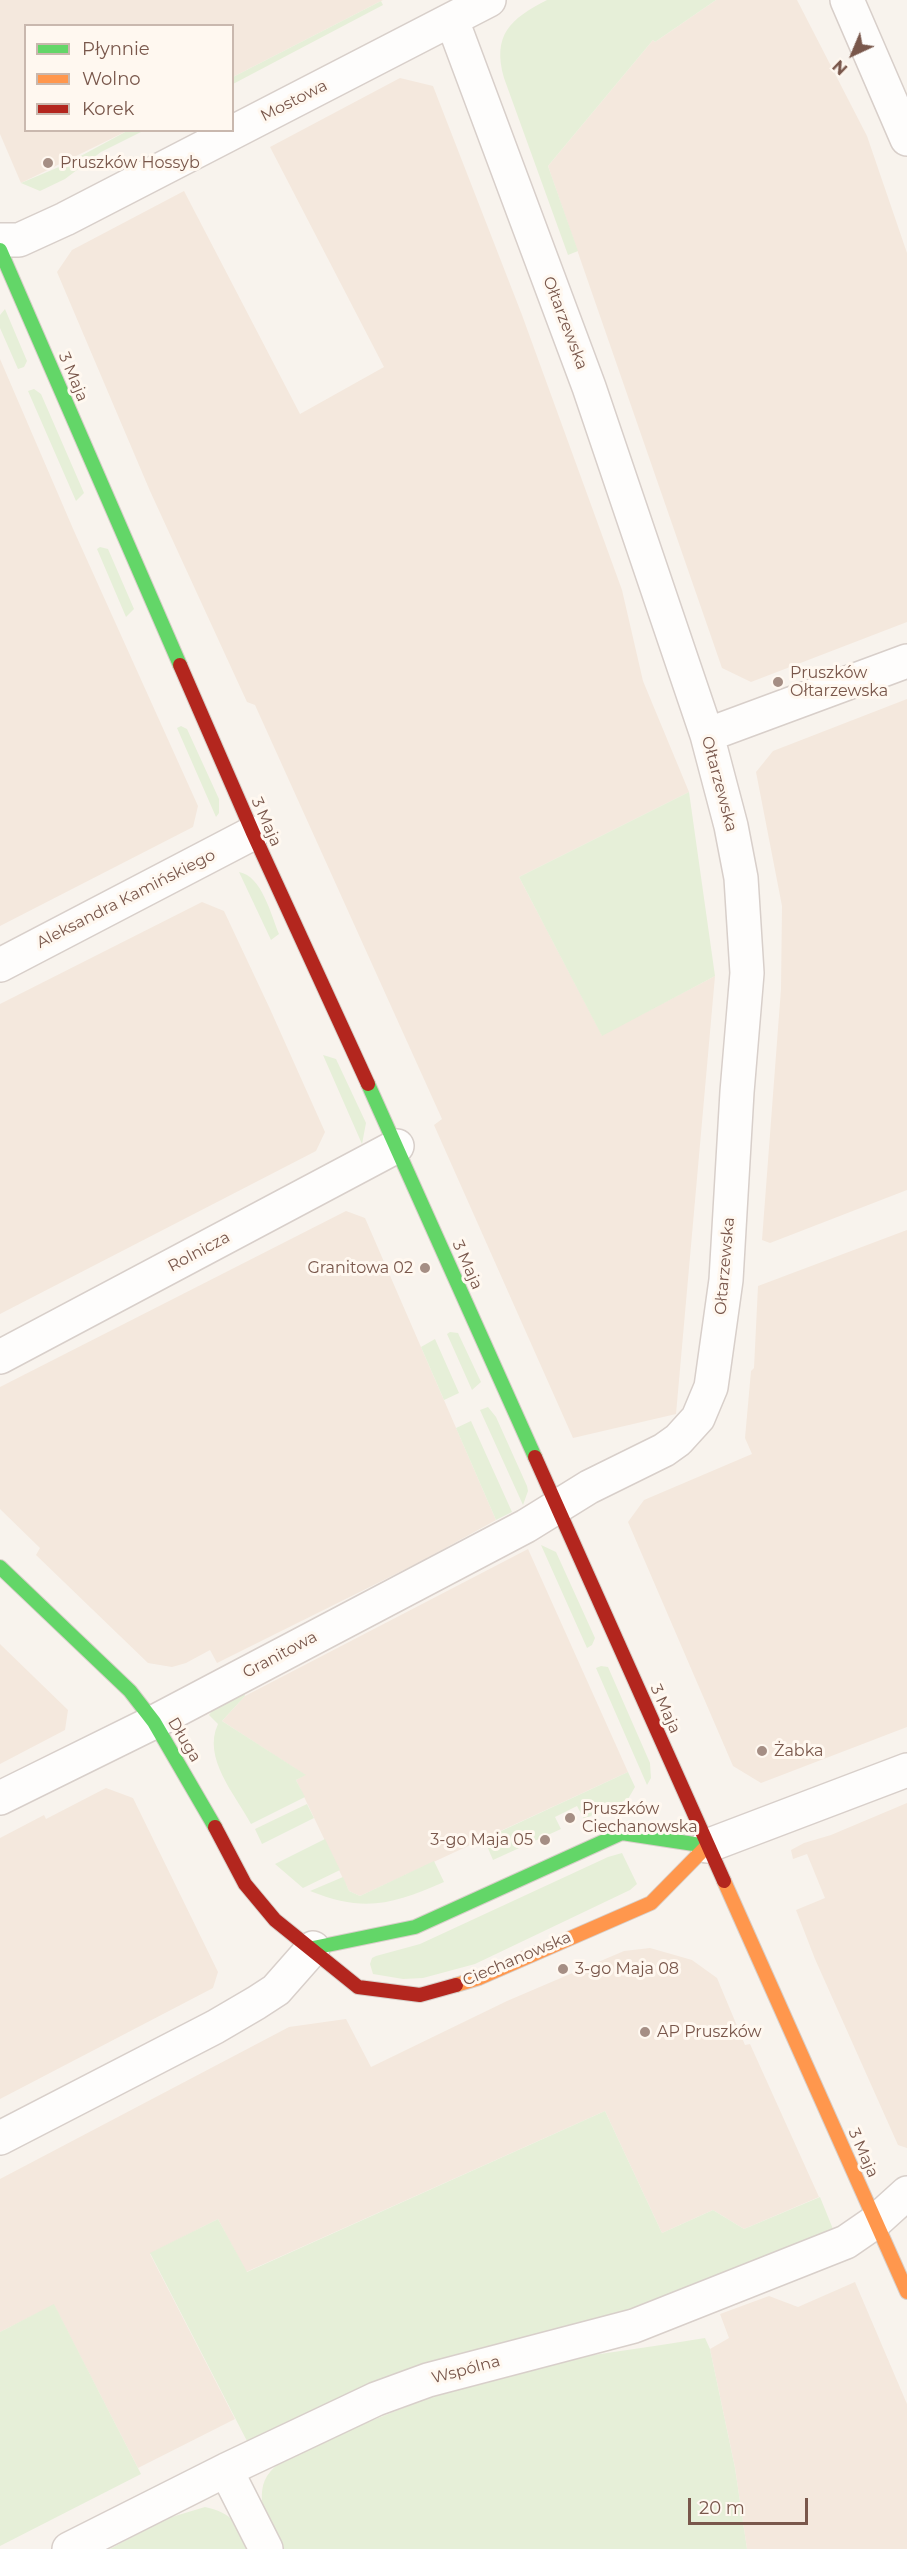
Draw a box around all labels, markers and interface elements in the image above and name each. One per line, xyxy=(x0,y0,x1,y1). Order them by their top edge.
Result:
legend xyxy=(24,24,234,132)
north arrow xyxy=(823,24,883,84)
text: Płynnie xyxy=(82,38,150,60)
text: N xyxy=(829,56,851,79)
text: Wolno xyxy=(82,68,141,90)
street label: Mostowa xyxy=(257,76,331,126)
text: Korek xyxy=(82,98,134,120)
place label: Pruszków Hossyb xyxy=(60,153,200,173)
marker: Pruszków Hossyb xyxy=(41,156,55,170)
street label: Ołtarzewska xyxy=(538,274,592,372)
street label: 3 Maja xyxy=(54,349,92,405)
place label: Pruszków Ołtarzewska xyxy=(790,663,888,701)
marker: Pruszków Ołtarzewska xyxy=(771,675,785,689)
street label: Ołtarzewska xyxy=(697,734,741,834)
street label: 3 Maja xyxy=(247,794,285,850)
street label: Aleksandra Kamińskiego xyxy=(33,845,219,953)
street label: Ołtarzewska xyxy=(711,1216,739,1316)
street label: Rolnicza xyxy=(165,1228,233,1276)
street label: 3 Maja xyxy=(448,1237,486,1293)
place label: Granitowa 02 xyxy=(307,1258,413,1278)
marker: Granitowa 02 xyxy=(418,1261,432,1275)
street label: Granitowa xyxy=(239,1627,321,1683)
street label: 3 Maja xyxy=(646,1681,684,1737)
street label: Długa xyxy=(163,1714,205,1766)
place label: Żabka xyxy=(774,1741,824,1761)
marker: Żabka xyxy=(755,1744,769,1758)
place label: Pruszków Ciechanowska xyxy=(582,1799,698,1837)
marker: Pruszków Ciechanowska xyxy=(563,1811,577,1825)
place label: 3-go Maja 05 xyxy=(430,1830,533,1850)
marker: 3-go Maja 05 xyxy=(538,1833,552,1847)
street label: Ciechanowska xyxy=(460,1928,574,1990)
place label: 3-go Maja 08 xyxy=(575,1959,679,1979)
marker: 3-go Maja 08 xyxy=(556,1962,570,1976)
place label: AP Pruszków xyxy=(657,2022,762,2042)
marker: AP Pruszków xyxy=(638,2025,652,2039)
street label: 3 Maja xyxy=(844,2125,882,2181)
street label: Wspólna xyxy=(430,2352,502,2388)
scale bar xyxy=(691,2486,811,2524)
text: 20 m xyxy=(699,2497,745,2519)

